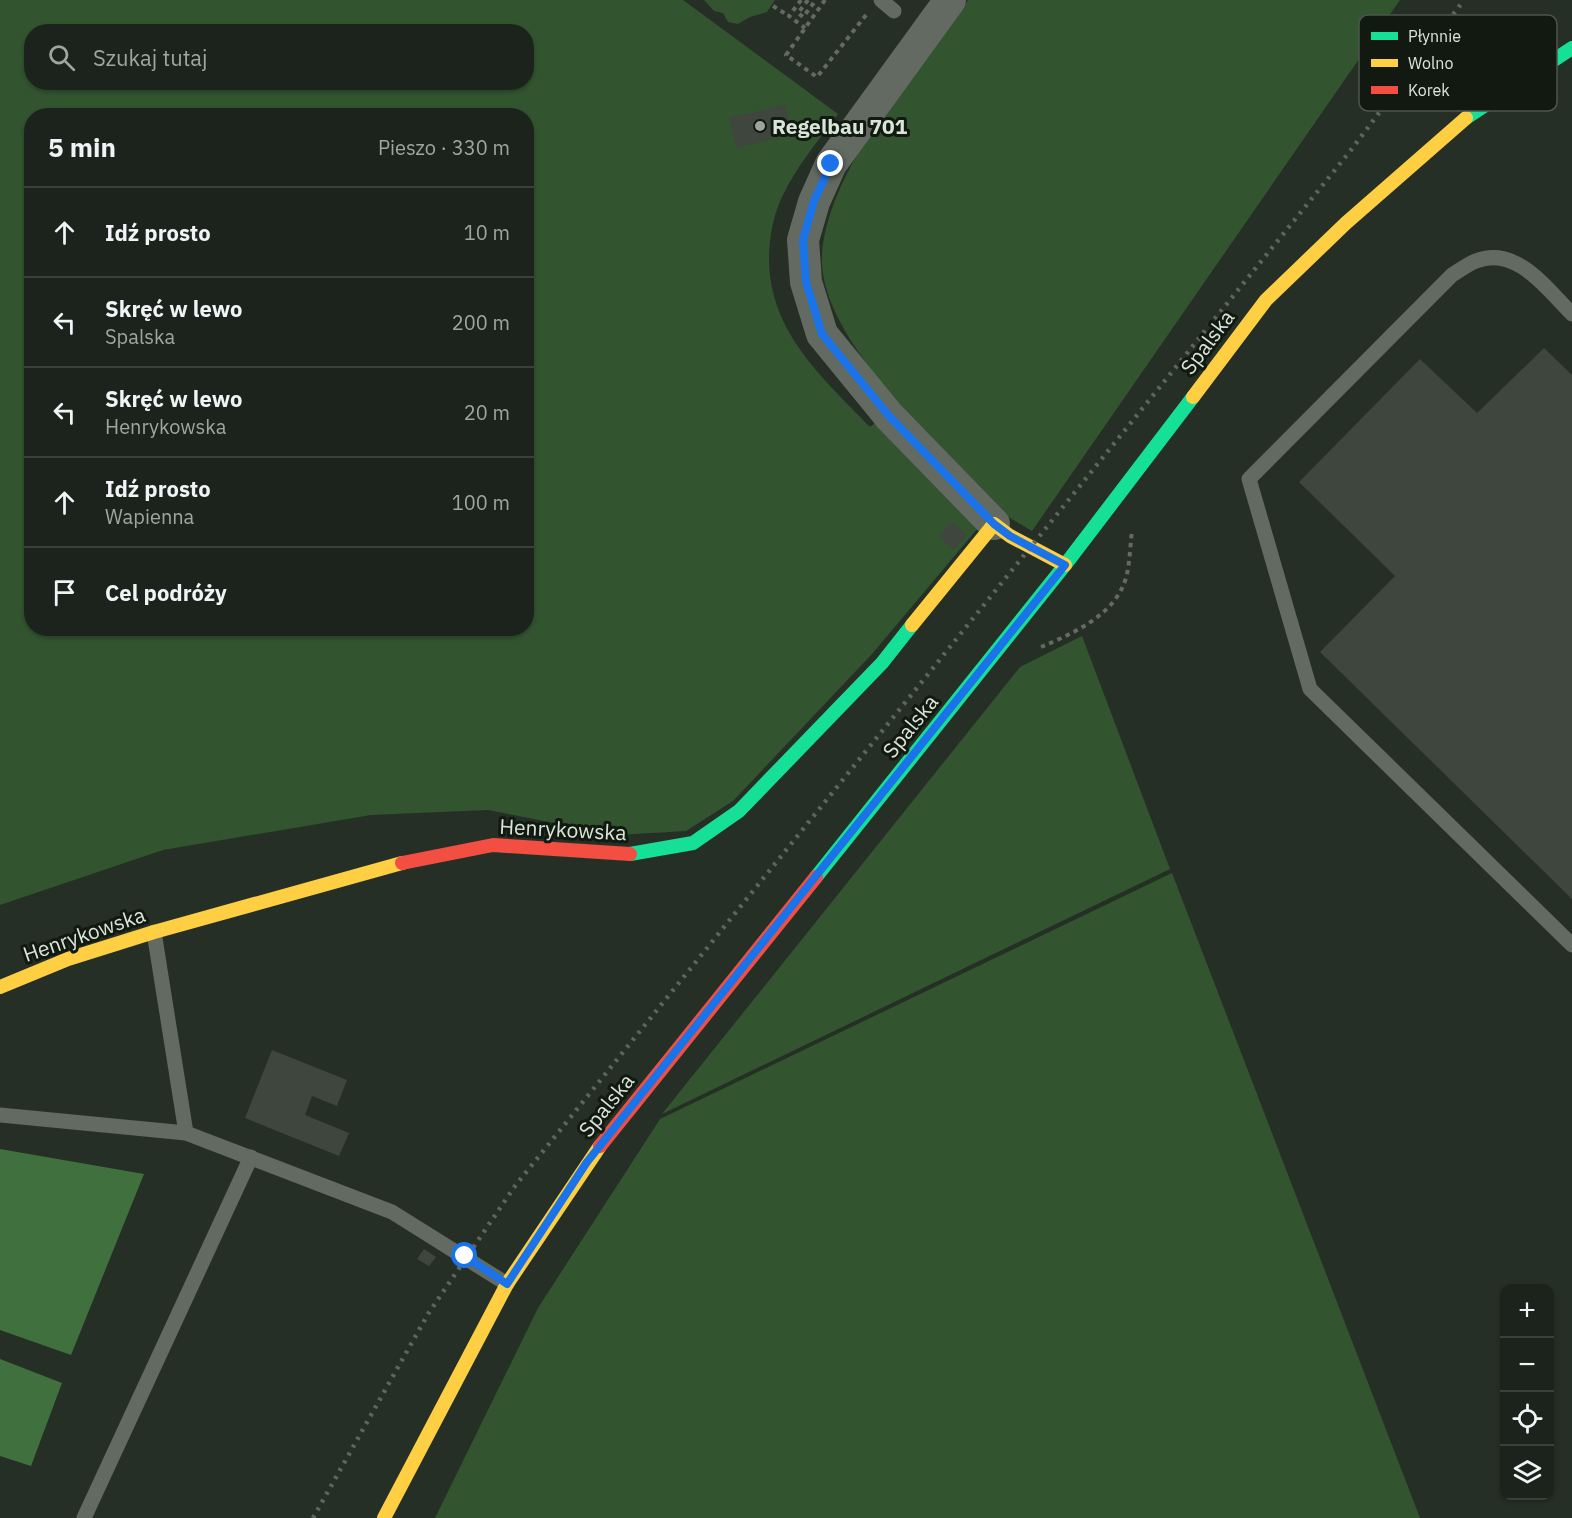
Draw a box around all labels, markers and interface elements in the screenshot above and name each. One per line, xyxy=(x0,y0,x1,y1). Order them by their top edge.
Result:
legend xyxy=(1359,15,1557,111)
search box xyxy=(24,24,534,90)
text: Płynnie xyxy=(1408,26,1461,46)
icon: search xyxy=(45,41,78,74)
text: Szukaj tutaj xyxy=(93,43,208,72)
text: Wolno xyxy=(1408,53,1453,73)
text: Korek xyxy=(1408,80,1450,100)
place label: Regelbau 701 xyxy=(772,112,908,140)
marker: Regelbau 701 xyxy=(753,119,767,133)
text: 5 min xyxy=(48,130,116,164)
text: Pieszo · 330 m xyxy=(378,134,510,161)
route end xyxy=(817,150,843,176)
icon: ahead xyxy=(48,216,81,249)
text: Idź prosto xyxy=(105,218,211,247)
text: 10 m xyxy=(464,219,510,246)
text: Skręć w lewo xyxy=(105,294,242,323)
street label: Spalska xyxy=(1174,304,1240,380)
icon: left xyxy=(48,306,81,339)
text: 200 m xyxy=(452,309,510,336)
text: Spalska xyxy=(105,323,175,350)
text: Skręć w lewo xyxy=(105,384,242,413)
icon: left xyxy=(48,396,81,429)
text: 20 m xyxy=(464,399,510,426)
text: Henrykowska xyxy=(105,413,226,440)
text: Idź prosto xyxy=(105,474,211,503)
icon: ahead xyxy=(48,486,81,519)
text: 100 m xyxy=(452,489,510,516)
text: Wapienna xyxy=(105,503,194,530)
icon: arrive xyxy=(48,576,81,609)
text: Cel podróży xyxy=(105,578,227,607)
street label: Spalska xyxy=(876,689,944,763)
street label: Henrykowska xyxy=(499,812,627,846)
street label: Henrykowska xyxy=(19,900,149,968)
street label: Spalska xyxy=(572,1068,640,1142)
route start xyxy=(451,1242,477,1268)
map controls xyxy=(1500,1284,1554,1500)
button: + xyxy=(1500,1284,1554,1338)
button: − xyxy=(1500,1338,1554,1392)
button: locate xyxy=(1500,1392,1554,1446)
button: layers xyxy=(1500,1446,1554,1500)

